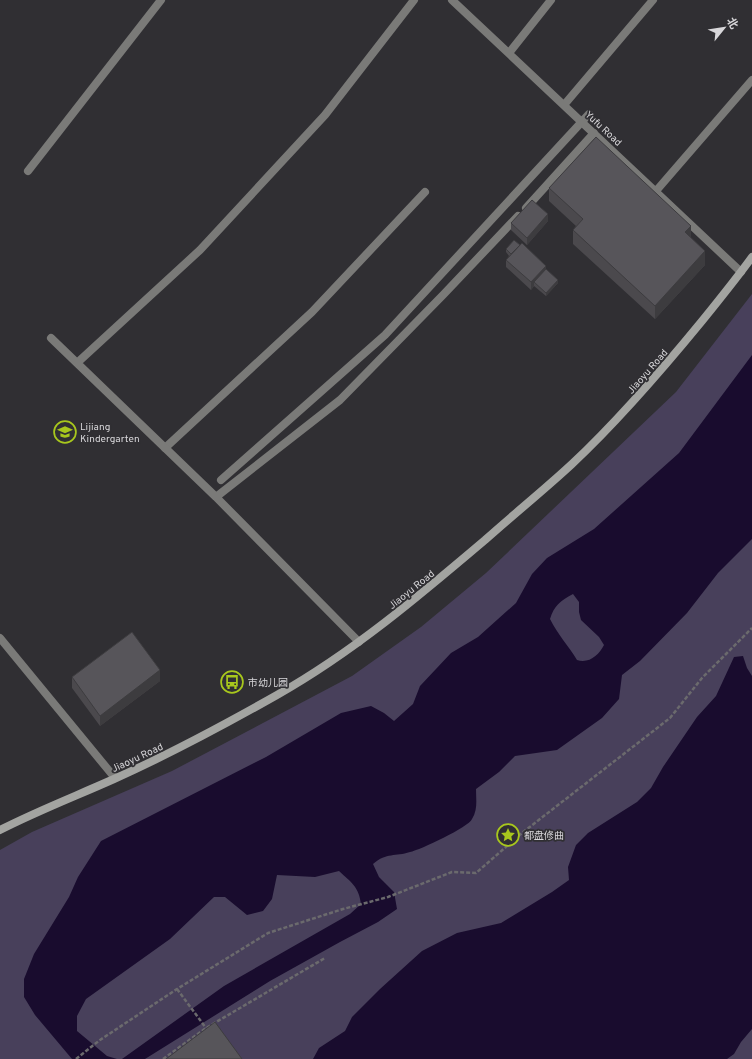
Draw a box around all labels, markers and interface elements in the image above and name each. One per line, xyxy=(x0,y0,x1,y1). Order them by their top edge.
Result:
north arrow xyxy=(704,8,744,48)
text: 北 xyxy=(723,15,741,32)
street label: Yufu Road xyxy=(582,109,624,149)
street label: Jiaoyu Road xyxy=(625,347,671,397)
school or university icon: Lijiang Kindergarten xyxy=(52,419,78,445)
place label: Lijiang Kindergarten xyxy=(80,421,140,446)
street label: Jiaoyu Road xyxy=(386,568,438,613)
bus stop icon: 市幼儿园 xyxy=(219,669,245,695)
place label: 市幼儿园 xyxy=(248,677,288,690)
street label: Jiaoyu Road xyxy=(110,741,165,776)
place icon: 都盘修曲 xyxy=(495,822,521,848)
place label: 都盘修曲 xyxy=(524,830,564,843)

